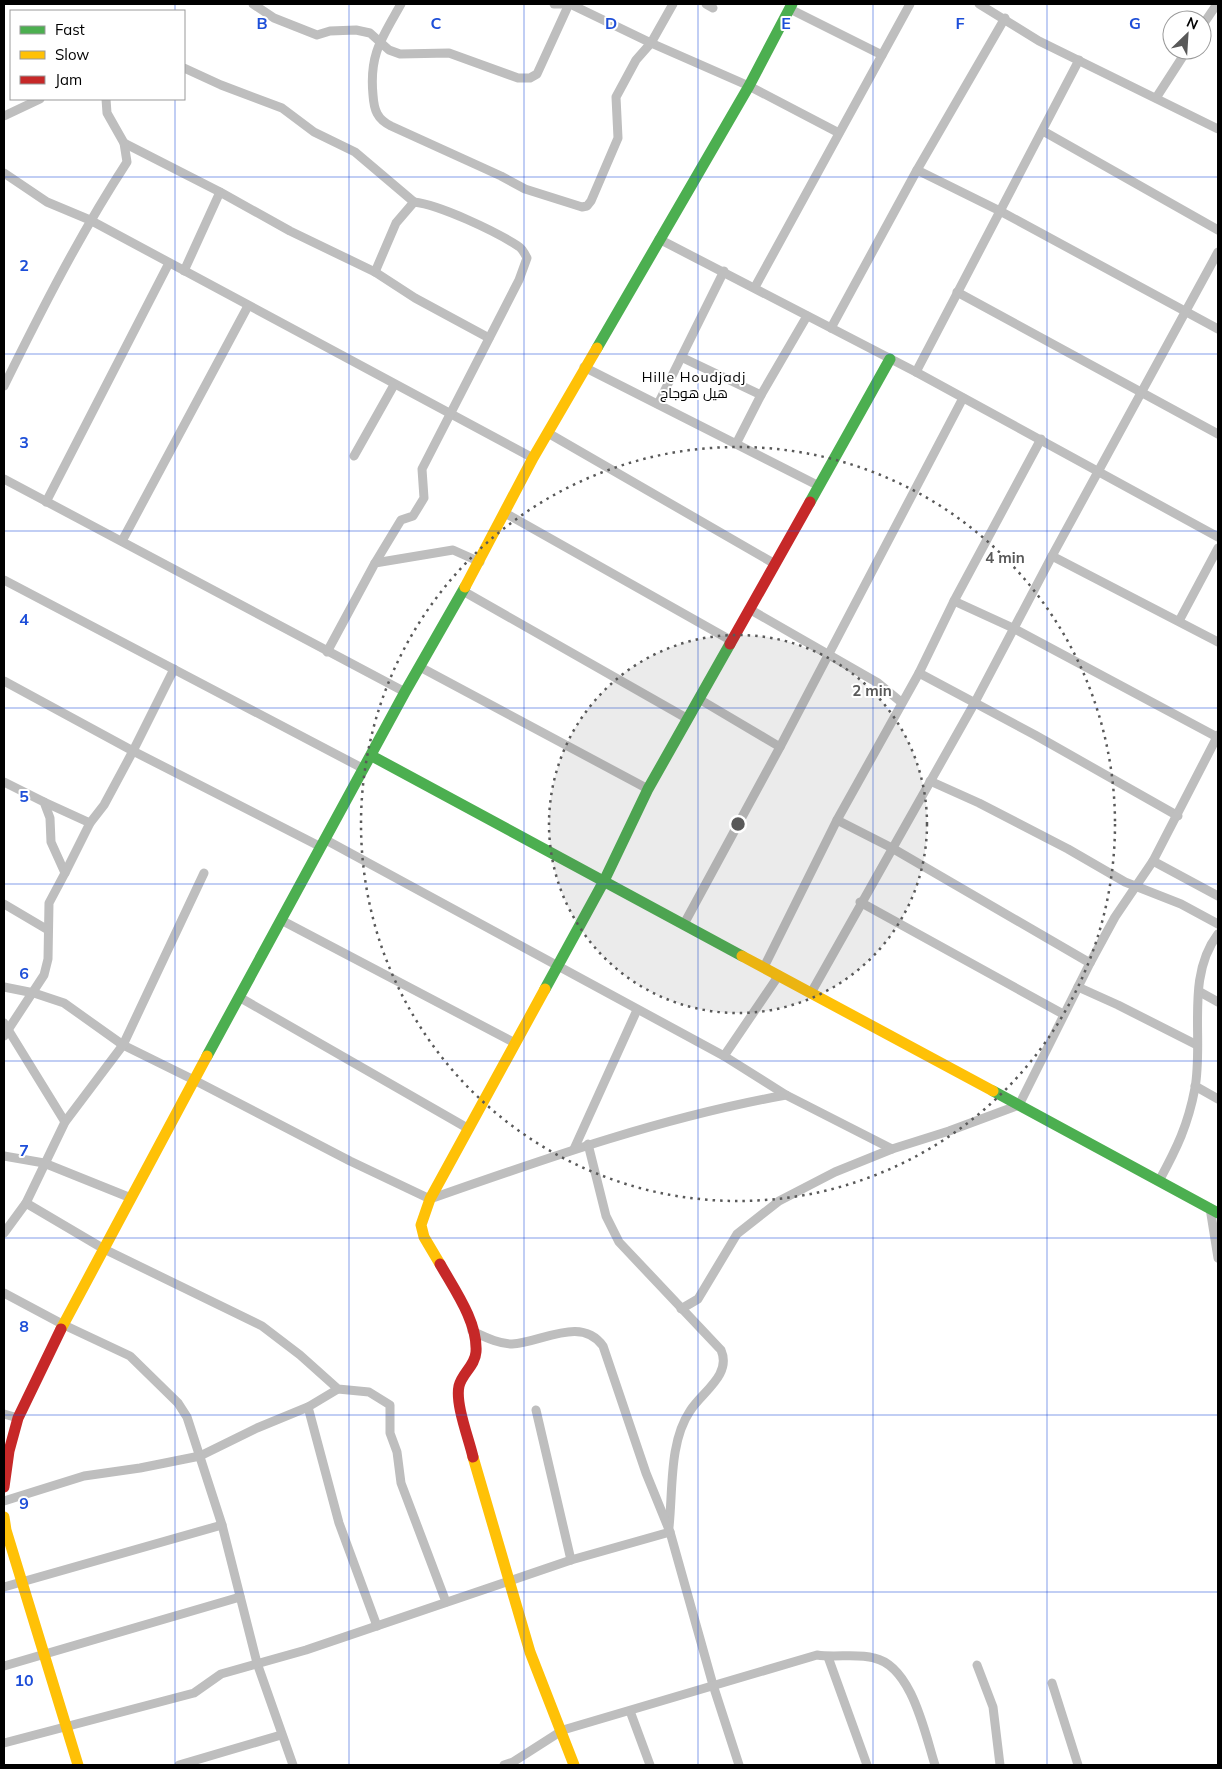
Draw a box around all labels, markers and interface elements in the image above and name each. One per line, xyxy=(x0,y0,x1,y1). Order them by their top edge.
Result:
legend xyxy=(10,10,185,100)
north arrow xyxy=(1162,10,1212,60)
text: B xyxy=(256,13,268,33)
text: C xyxy=(431,13,442,33)
text: D xyxy=(605,13,617,33)
text: E xyxy=(781,13,791,33)
text: F xyxy=(955,13,965,33)
text: G xyxy=(1129,13,1141,33)
text: N xyxy=(1184,13,1201,34)
text: Fast xyxy=(55,20,85,39)
text: Slow xyxy=(55,45,89,64)
text: Jam xyxy=(55,70,82,89)
text: 2 xyxy=(19,255,29,275)
district label: Hille Houdjadj هيل هوجاج xyxy=(642,368,746,402)
text: 3 xyxy=(19,432,29,452)
text: 4 min xyxy=(985,548,1025,567)
text: 4 xyxy=(19,609,29,629)
text: 2 min xyxy=(852,681,892,700)
text: 5 xyxy=(19,786,29,806)
centre of rings xyxy=(729,815,747,833)
text: 6 xyxy=(19,963,29,983)
text: 7 xyxy=(19,1140,29,1160)
text: 8 xyxy=(19,1316,29,1336)
text: 9 xyxy=(19,1493,29,1513)
text: 10 xyxy=(14,1670,34,1690)

